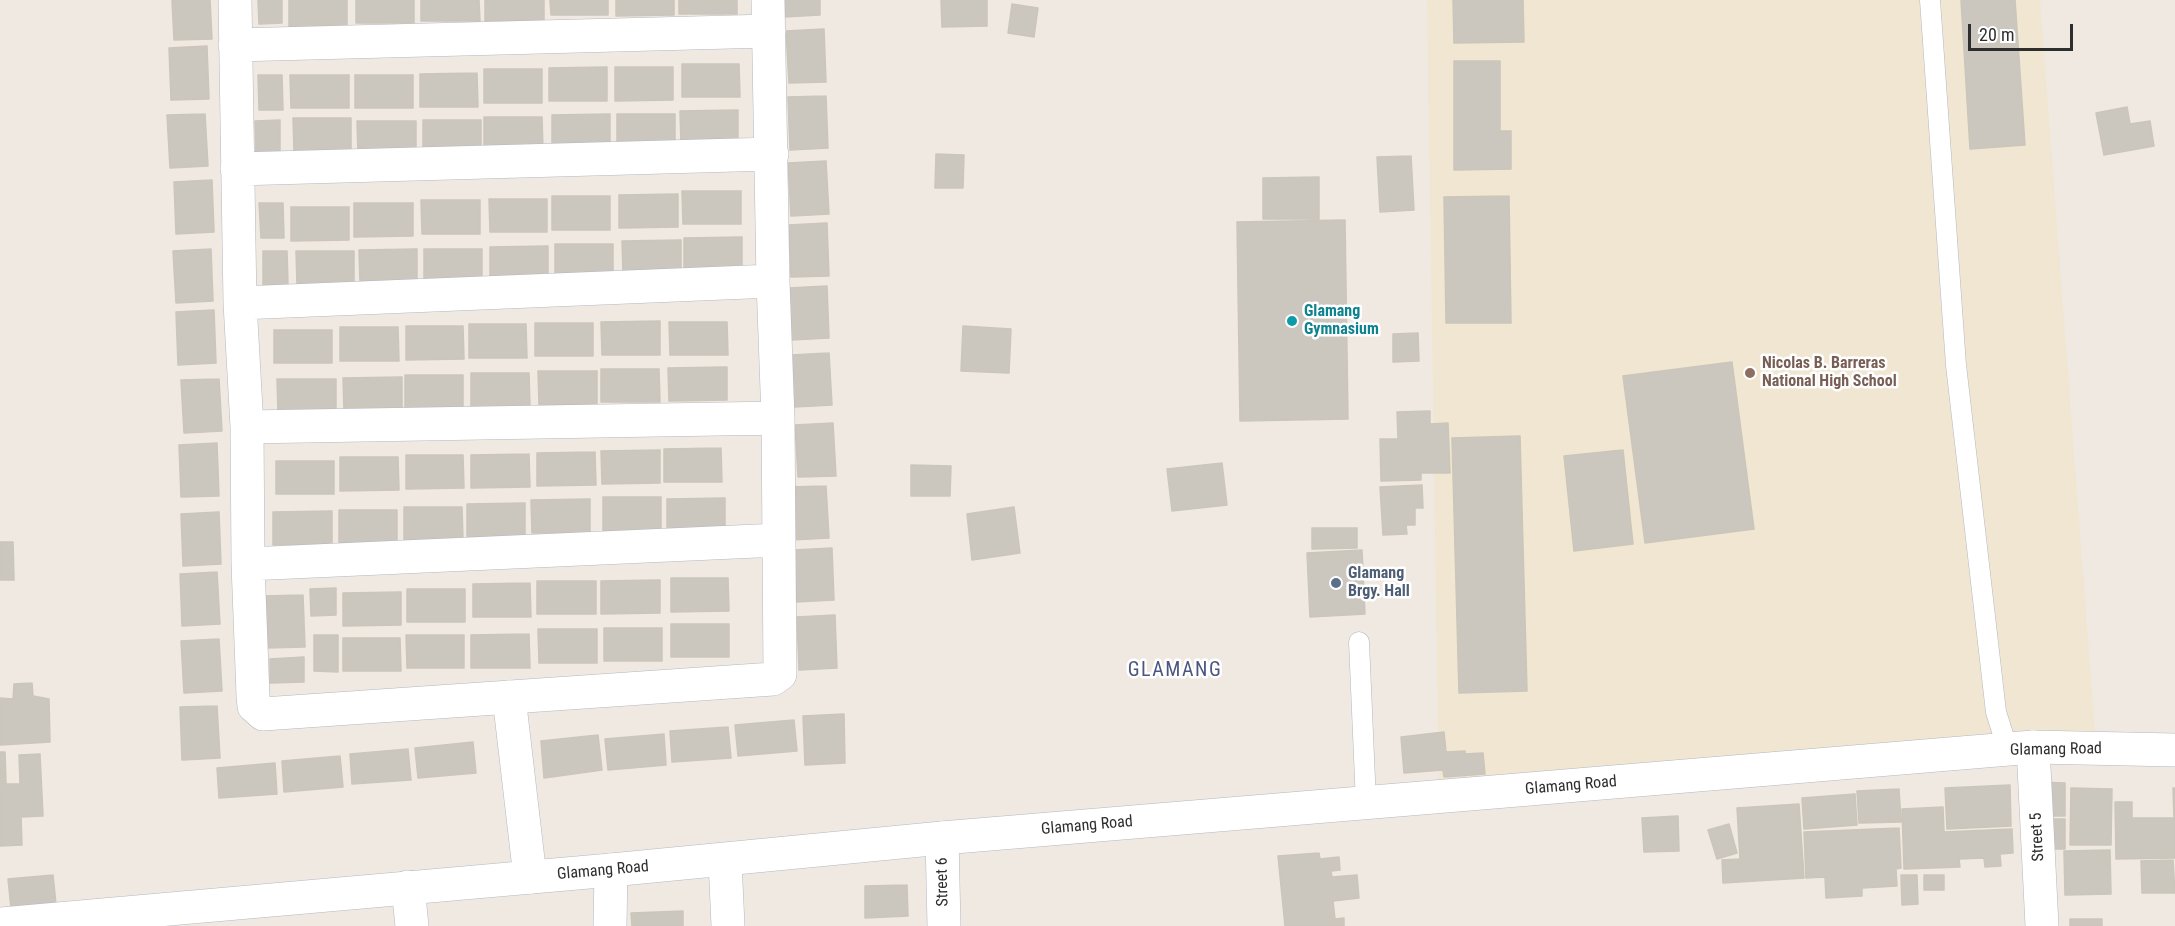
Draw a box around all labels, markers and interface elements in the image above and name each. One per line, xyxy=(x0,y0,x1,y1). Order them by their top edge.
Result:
scale bar xyxy=(1971,12,2076,50)
text: 20 m xyxy=(1979,24,2014,45)
place label: Glamang Gymnasium xyxy=(1304,302,1379,340)
marker: Glamang Gymnasium xyxy=(1285,314,1299,328)
place label: Nicolas B. Barreras National High School xyxy=(1762,354,1897,392)
marker: Nicolas B. Barreras National High School xyxy=(1743,366,1757,380)
place label: Glamang Brgy. Hall xyxy=(1348,564,1410,602)
marker: Glamang Brgy. Hall xyxy=(1329,576,1343,590)
district label: GLAMANG xyxy=(1128,659,1222,683)
street label: Glamang Road xyxy=(2010,740,2102,760)
street label: Glamang Road xyxy=(1524,772,1618,800)
street label: Glamang Road xyxy=(1040,812,1134,840)
street label: Street 5 xyxy=(2027,812,2049,862)
street label: Glamang Road xyxy=(556,857,650,885)
street label: Street 6 xyxy=(933,857,953,907)

